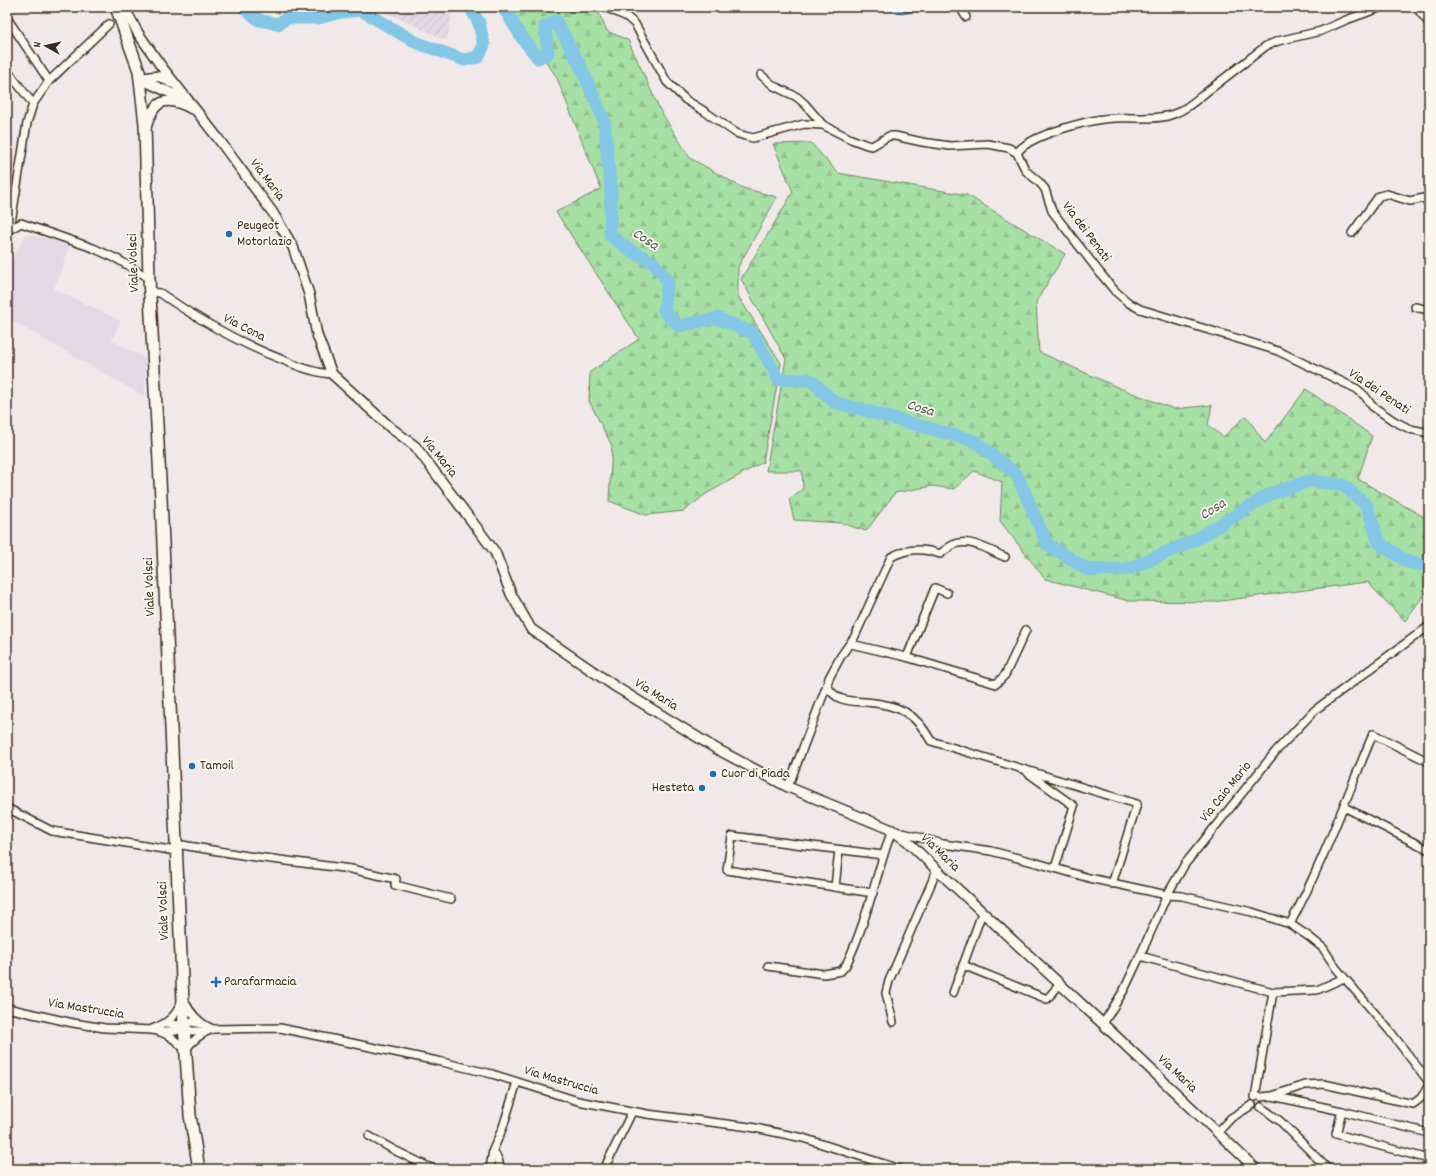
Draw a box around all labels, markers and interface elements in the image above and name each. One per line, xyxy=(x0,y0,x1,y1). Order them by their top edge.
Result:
north arrow xyxy=(26,26,66,66)
text: N xyxy=(30,41,46,49)
street label: Via Maria xyxy=(245,155,290,206)
street label: Via dei Penati xyxy=(1057,198,1116,267)
place label: Peugeot Motorlazio xyxy=(237,216,292,252)
water label: Cosa xyxy=(628,223,663,257)
marker: Peugeot Motorlazio xyxy=(224,229,234,239)
street label: Viale Volsci xyxy=(123,233,145,293)
street label: Via Cona xyxy=(219,309,269,347)
street label: Via dei Penati xyxy=(1344,364,1414,420)
water label: Cosa xyxy=(904,395,937,424)
street label: Via Maria xyxy=(416,432,462,482)
water label: Cosa xyxy=(1196,493,1231,527)
street label: Viale Volsci xyxy=(139,557,161,617)
street label: Via Maria xyxy=(630,674,682,716)
place label: Tamoil xyxy=(200,756,235,776)
street label: Via Caio Mario xyxy=(1195,757,1257,827)
marker: Tamoil xyxy=(187,761,197,771)
place label: Cuor di Piada xyxy=(721,764,790,784)
marker: Cuor di Piada xyxy=(708,769,718,779)
place label: Hesteta xyxy=(652,778,694,798)
marker: Hesteta xyxy=(697,783,707,793)
street label: Via Maria xyxy=(916,829,965,877)
street label: Viale Volsci xyxy=(153,881,175,941)
place label: Parafarmacia xyxy=(224,972,297,992)
marker: Parafarmacia xyxy=(211,977,221,987)
street label: Via Mastruccia xyxy=(47,993,126,1025)
street label: Via Maria xyxy=(1153,1050,1202,1098)
street label: Via Mastruccia xyxy=(521,1061,601,1101)

